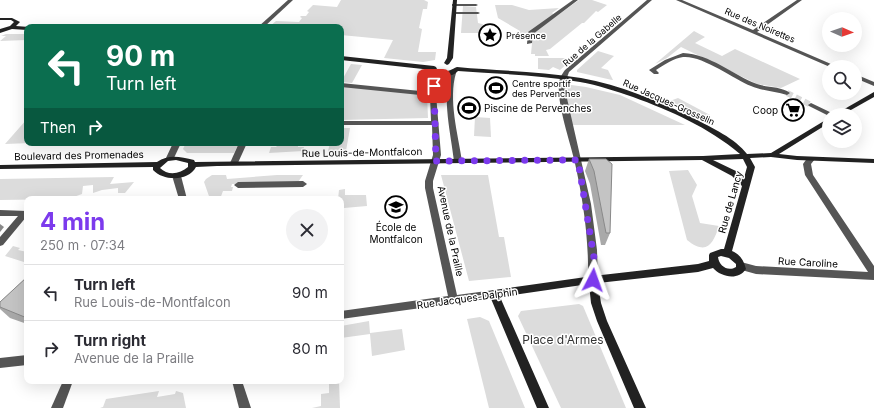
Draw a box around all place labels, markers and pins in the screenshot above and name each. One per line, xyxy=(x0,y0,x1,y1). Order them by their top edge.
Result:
place icon: Présence xyxy=(477,22,503,48)
place label: Présence xyxy=(506,30,546,41)
pin xyxy=(417,69,451,103)
sports icon: Centre sportif des Pervenches xyxy=(483,75,509,101)
place label: Centre sportif des Pervenches xyxy=(512,78,581,99)
sports icon: Piscine de Pervenches xyxy=(456,95,482,121)
supermarket icon: Coop xyxy=(780,97,806,123)
place label: Piscine de Pervenches xyxy=(484,102,592,114)
place label: Coop xyxy=(753,104,778,116)
school or university icon: École de Montfalcon xyxy=(383,194,409,220)
place label: École de Montfalcon xyxy=(369,220,423,245)

